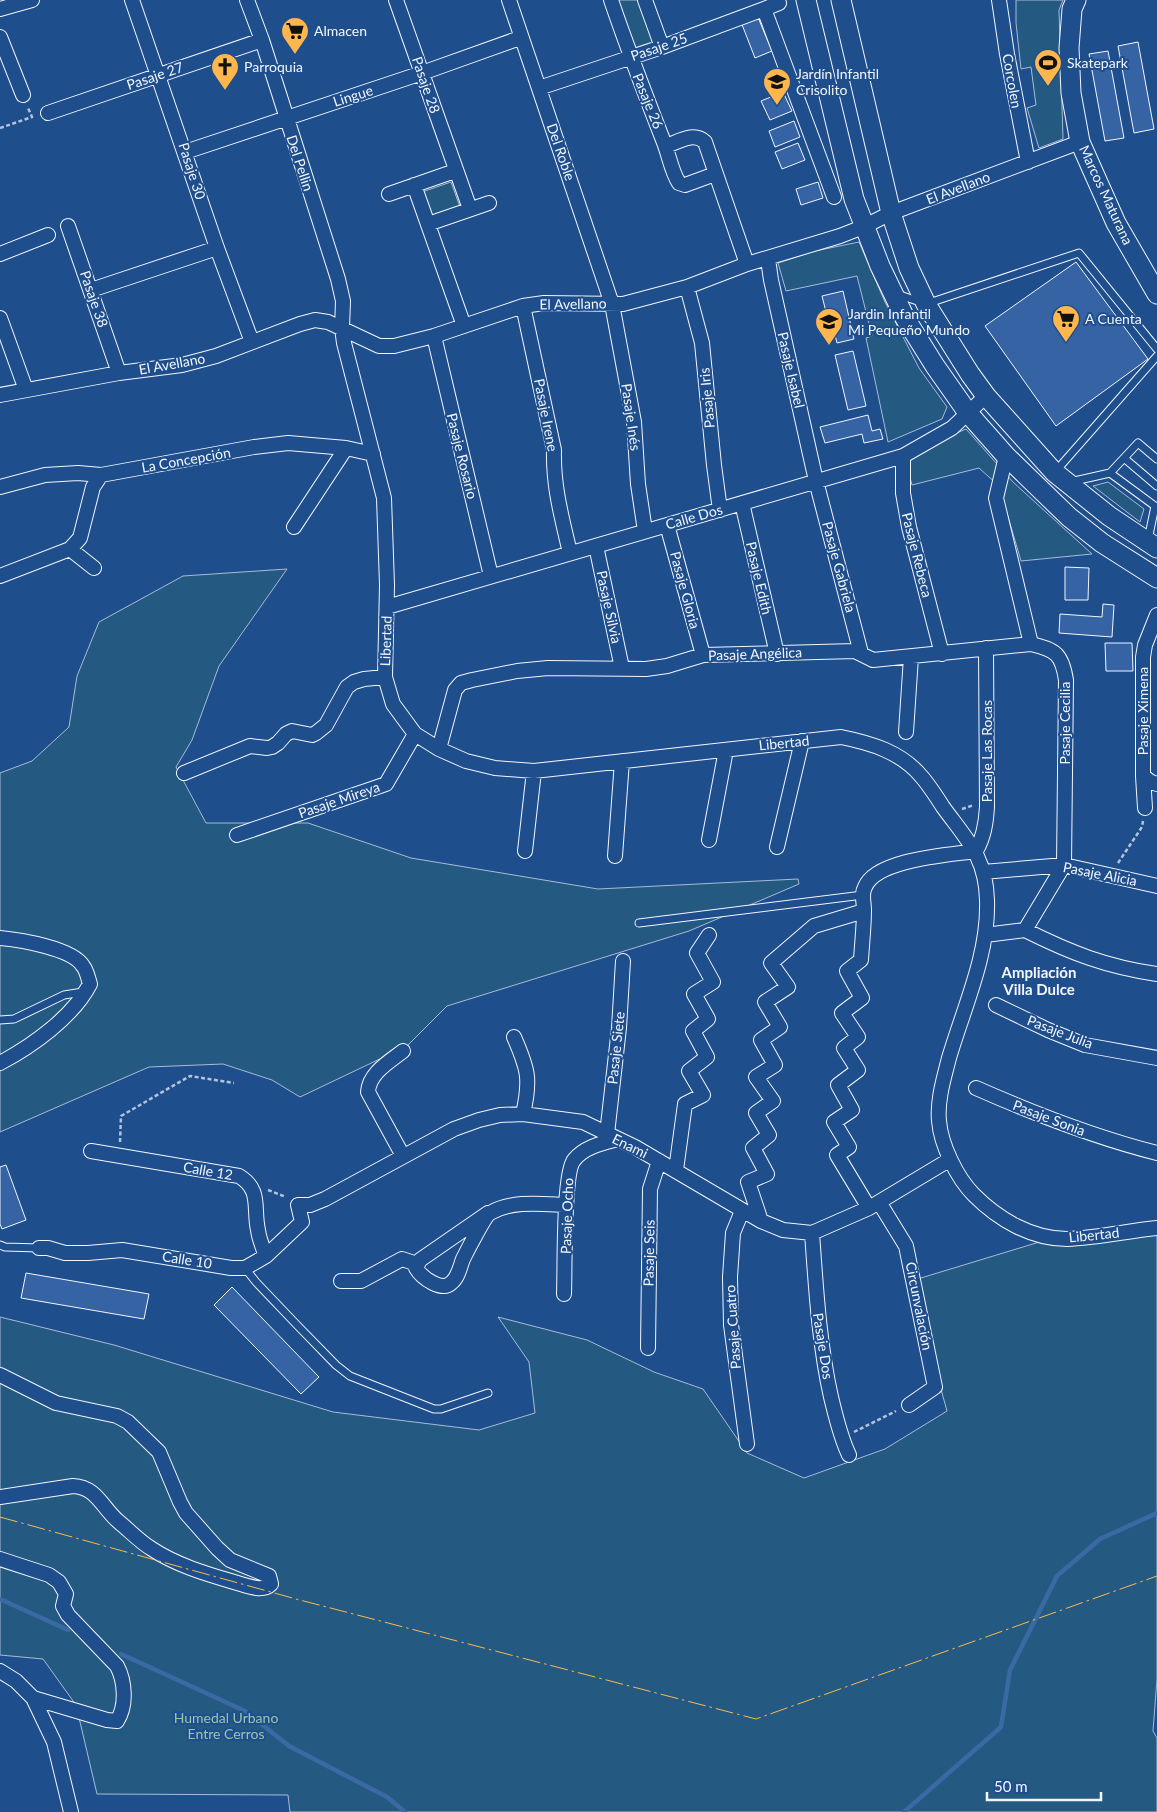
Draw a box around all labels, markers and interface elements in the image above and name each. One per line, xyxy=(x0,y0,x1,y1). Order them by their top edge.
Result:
supermarket icon: Almacen xyxy=(280,16,310,55)
place label: Almacen xyxy=(314,22,367,39)
street label: Pasaje 25 xyxy=(628,29,689,64)
sports icon: Skatepark xyxy=(1033,48,1063,87)
church icon: Parroquia xyxy=(210,52,240,91)
street label: Corcolen xyxy=(999,52,1026,109)
street label: Pasaje 28 xyxy=(409,54,444,115)
place label: Skatepark xyxy=(1067,54,1129,71)
street label: Pasaje 27 xyxy=(124,58,185,93)
place label: Parroquia xyxy=(244,58,303,75)
place label: Jardín Infantil Crisolito xyxy=(796,65,879,98)
school or university icon: Jardín Infantil Crisolito xyxy=(762,67,792,106)
street label: Pasaje 26 xyxy=(630,70,667,131)
street label: Lingue xyxy=(331,81,375,110)
street label: Del Roble xyxy=(544,121,579,183)
street label: Del Pellin xyxy=(283,133,318,193)
street label: Pasaje 30 xyxy=(175,140,210,201)
street label: Marcos Maturana xyxy=(1076,142,1137,247)
street label: El Avellano xyxy=(923,168,992,207)
street label: Pasaje 38 xyxy=(77,268,112,329)
street label: El Avellano xyxy=(539,294,607,313)
supermarket icon: A Cuenta xyxy=(1051,304,1081,343)
place label: Jardin Infantil Mi Pequeño Mundo xyxy=(848,305,970,338)
school or university icon: Jardin Infantil Mi Pequeño Mundo xyxy=(814,307,844,346)
place label: A Cuenta xyxy=(1085,310,1142,327)
street label: Pasaje Isabel xyxy=(774,330,809,410)
street label: El Avellano xyxy=(137,349,206,378)
street label: Pasaje Iris xyxy=(695,367,718,429)
street label: Pasaje Irene xyxy=(531,377,562,453)
street label: Pasaje Inés xyxy=(618,382,645,452)
street label: Pasaje Rosario xyxy=(444,411,481,501)
street label: La Concepción xyxy=(140,443,232,476)
street label: Calle Dos xyxy=(663,500,724,533)
street label: Pasaje Rebeca xyxy=(899,511,936,599)
street label: Pasaje Gabriela xyxy=(819,519,860,614)
street label: Pasaje Edith xyxy=(743,540,776,616)
street label: Pasaje Gloria xyxy=(667,549,704,630)
street label: Pasaje Silvia xyxy=(593,569,626,645)
street label: Libertad xyxy=(376,615,395,667)
street label: Pasaje Angélica xyxy=(708,643,802,664)
street label: Pasaje Ximena xyxy=(1134,667,1151,755)
street label: Pasaje Cecilia xyxy=(1056,682,1073,764)
street label: Pasaje Las Rocas xyxy=(978,700,995,802)
street label: Libertad xyxy=(758,731,810,754)
street label: Pasaje Mireya xyxy=(296,778,382,821)
street label: Pasaje Alicia xyxy=(1062,858,1139,889)
district label: Ampliación Villa Dulce xyxy=(1001,963,1076,998)
street label: Pasaje Siete xyxy=(603,1011,628,1085)
street label: Pasaje Julia xyxy=(1025,1011,1096,1052)
street label: Pasaje Sonia xyxy=(1011,1096,1088,1139)
street label: Enami xyxy=(610,1130,651,1161)
street label: Calle 12 xyxy=(182,1158,234,1183)
street label: Pasaje Ocho xyxy=(557,1178,576,1254)
street label: Pasaje Seis xyxy=(639,1219,658,1287)
street label: Libertad xyxy=(1068,1223,1120,1246)
street label: Calle 10 xyxy=(161,1247,213,1272)
street label: Circunvalación xyxy=(903,1260,936,1352)
street label: Pasaje Cuatro xyxy=(721,1284,744,1370)
street label: Pasaje Dos xyxy=(810,1311,837,1380)
park label: Humedal Urbano Entre Cerros xyxy=(174,1709,278,1742)
scale bar xyxy=(987,1770,1101,1802)
text: 50 m xyxy=(994,1777,1028,1795)

